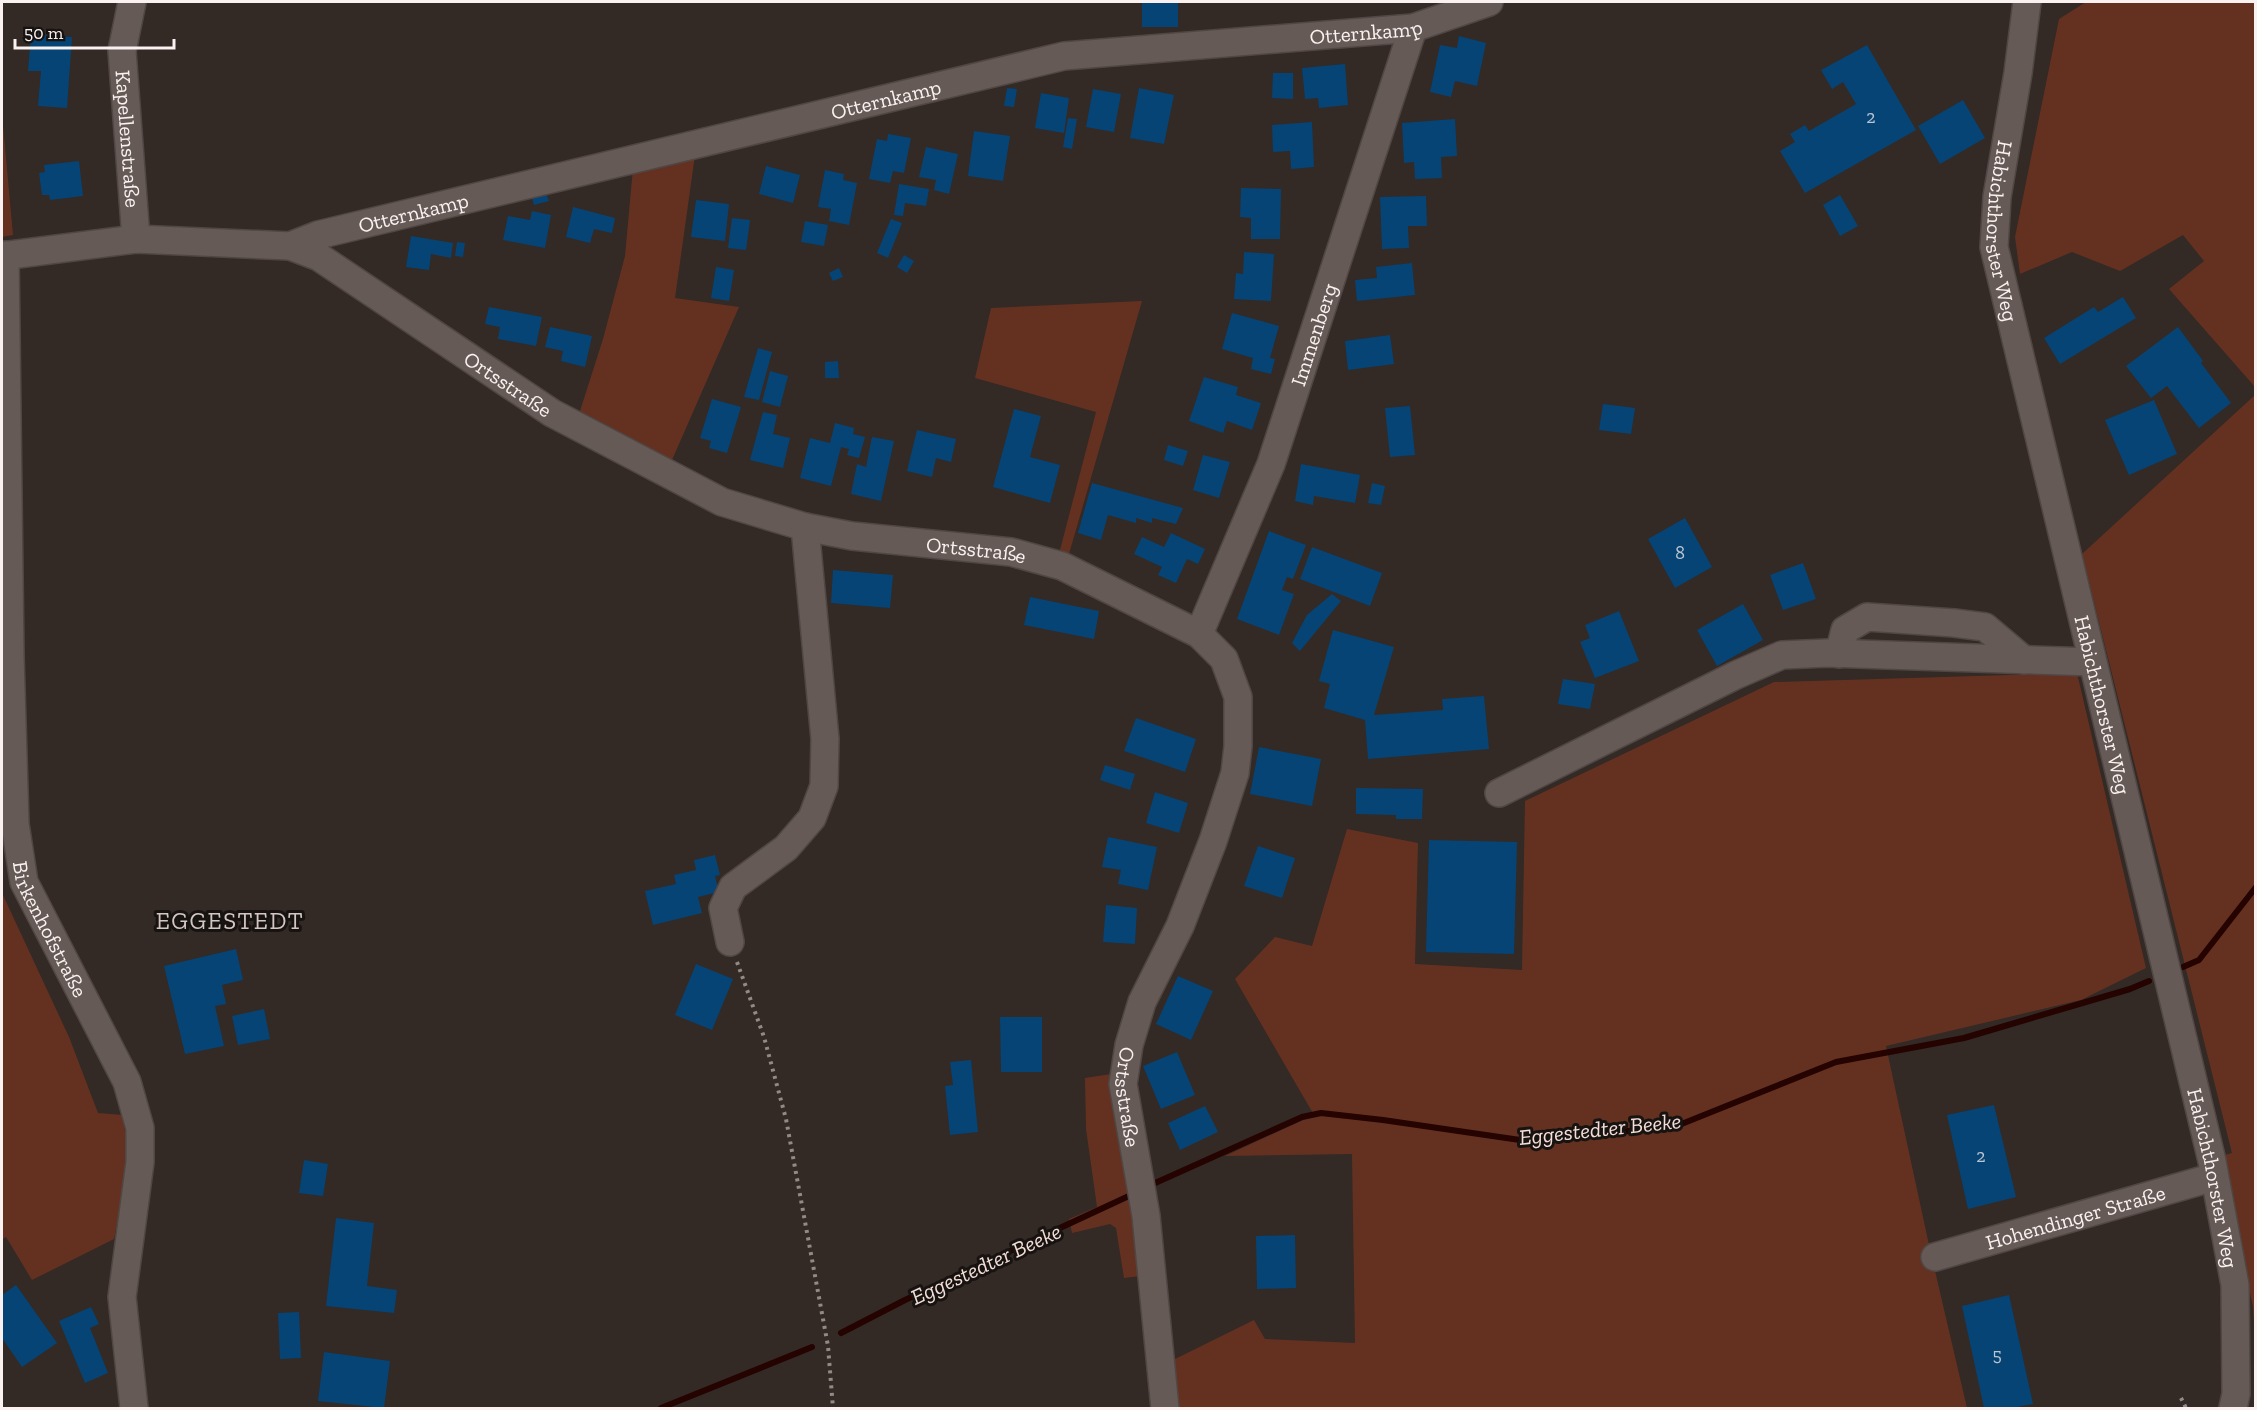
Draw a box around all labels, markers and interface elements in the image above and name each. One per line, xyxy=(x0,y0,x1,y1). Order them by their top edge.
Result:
scale bar xyxy=(15,12,174,50)
street label: Otternkamp xyxy=(1309,13,1425,49)
text: 50 m xyxy=(24,22,64,44)
street label: Kapellenstraße xyxy=(111,69,146,208)
street label: Otternkamp xyxy=(828,73,943,124)
house number: 2 xyxy=(1866,106,1876,128)
street label: Habichthorster Weg xyxy=(1981,139,2024,324)
street label: Otternkamp xyxy=(356,187,471,237)
street label: Immenberg xyxy=(1285,279,1342,389)
street label: Ortsstraße xyxy=(459,345,557,422)
street label: Ortsstraße xyxy=(925,531,1029,568)
house number: 8 xyxy=(1675,542,1685,564)
street label: Habichthorster Weg xyxy=(2070,613,2137,797)
street label: Birkenhofstraße xyxy=(8,859,94,1001)
district label: EGGESTEDT xyxy=(156,906,304,935)
street label: Ortsstraße xyxy=(1110,1045,1146,1149)
street label: Habichthorster Weg xyxy=(2183,1086,2244,1270)
water label: Eggestedter Beeke xyxy=(1518,1107,1682,1151)
house number: 2 xyxy=(1976,1145,1986,1167)
street label: Hohendinger Straße xyxy=(1983,1179,2168,1254)
water label: Eggestedter Beeke xyxy=(906,1217,1066,1311)
house number: 5 xyxy=(1992,1344,2002,1366)

